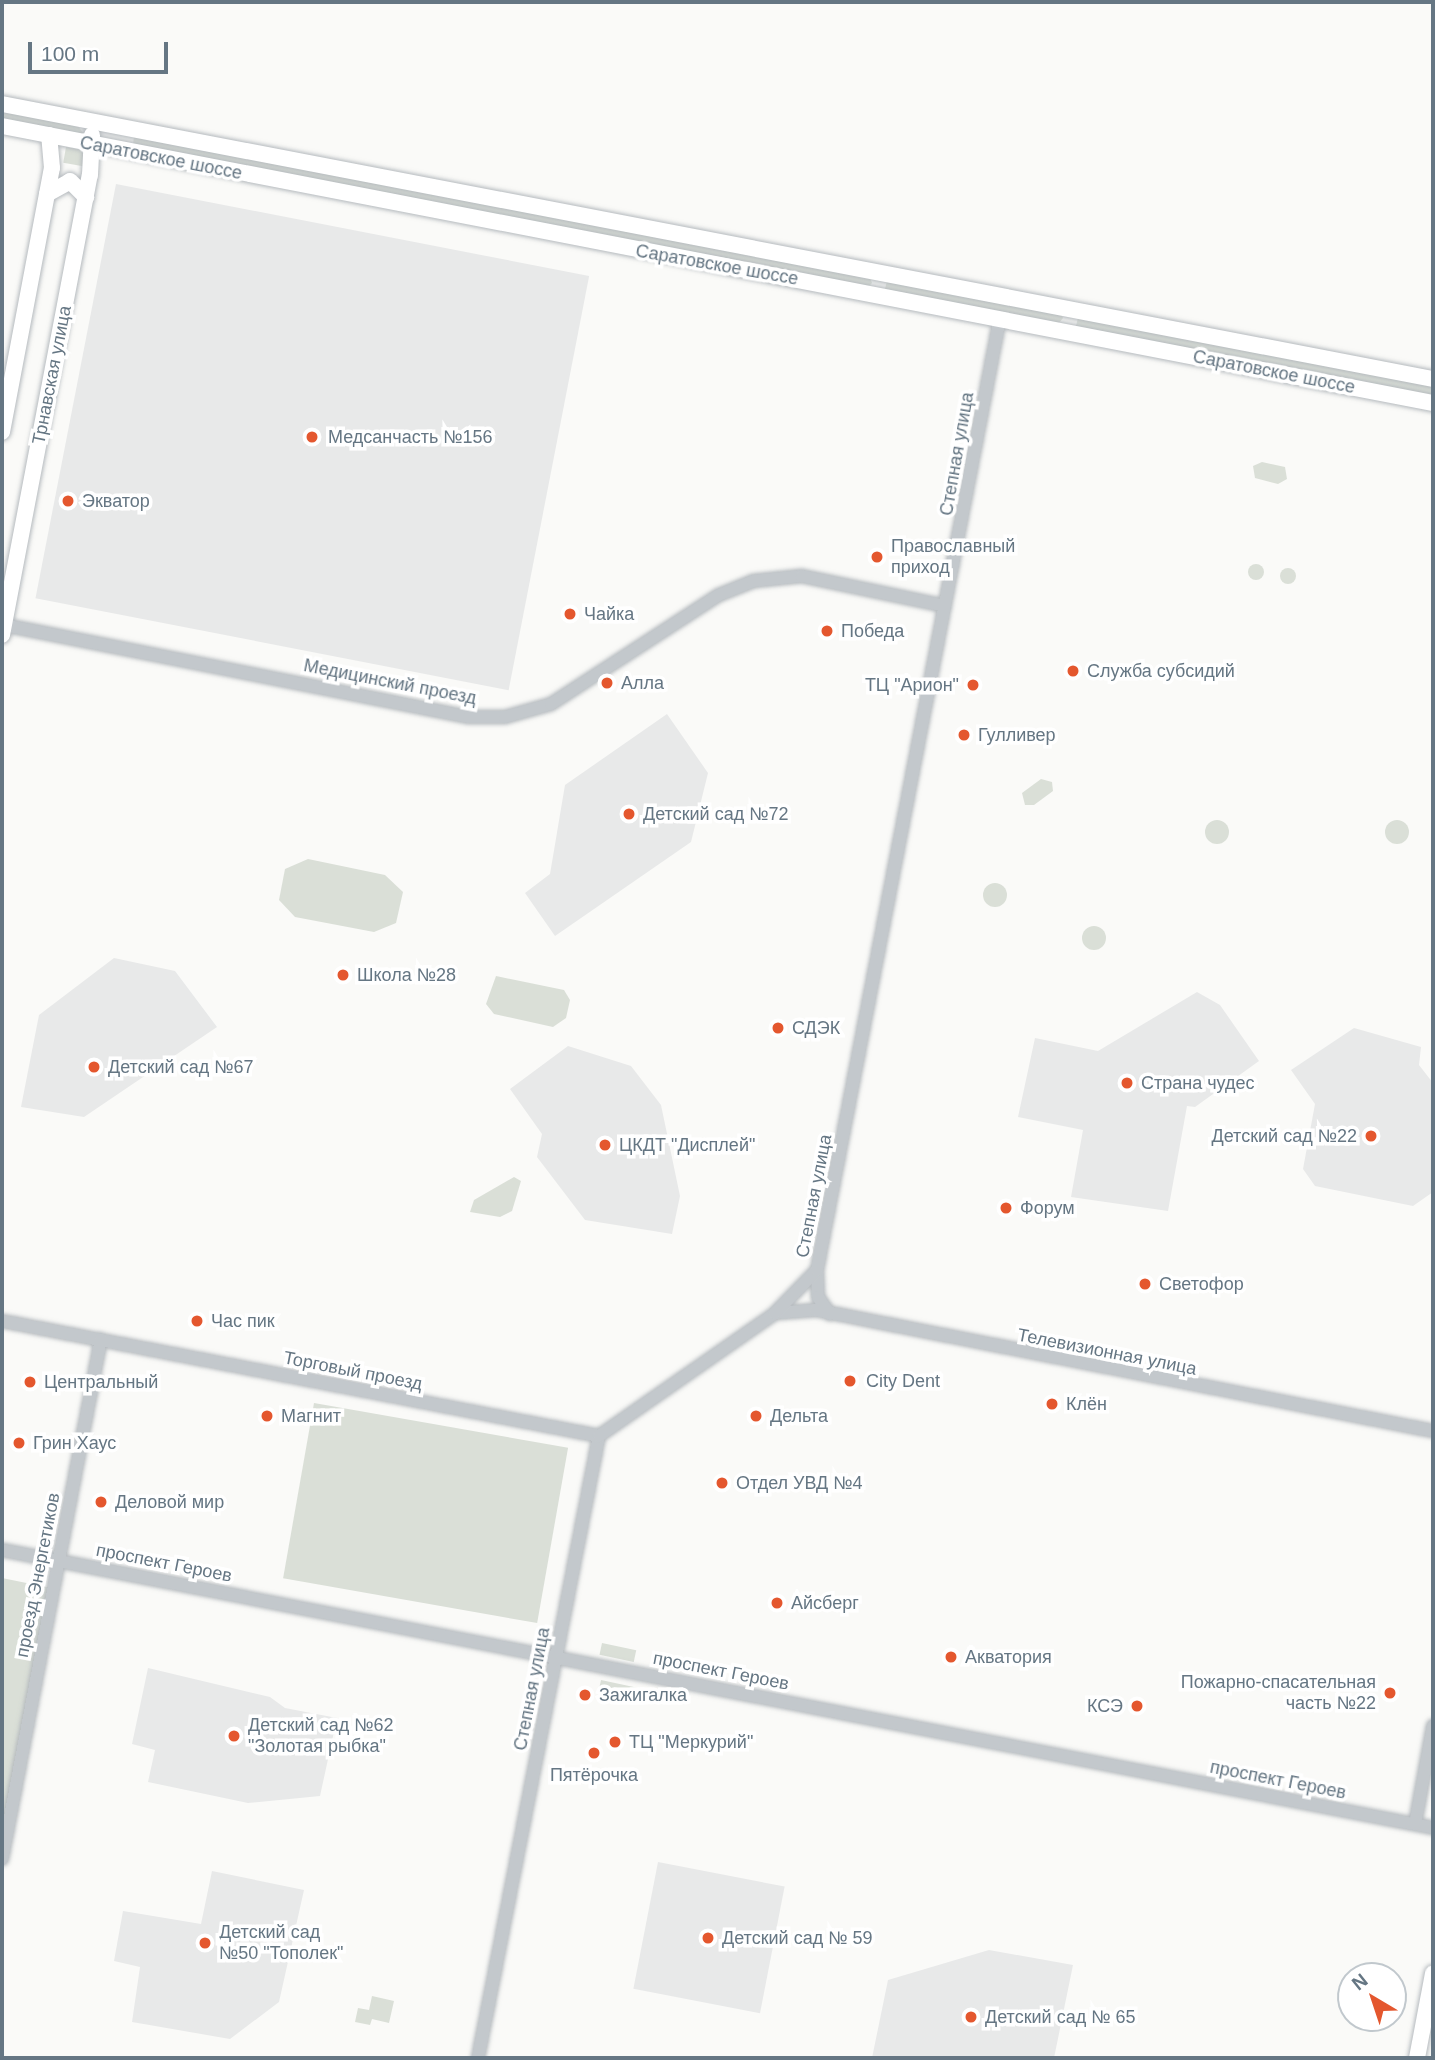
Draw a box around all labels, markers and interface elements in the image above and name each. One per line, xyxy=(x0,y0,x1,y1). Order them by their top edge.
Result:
scale bar xyxy=(32,28,172,72)
text: 100 m xyxy=(41,42,99,65)
street label: Саратовское шоссе xyxy=(78,132,244,184)
street label: Саратовское шоссе xyxy=(634,240,800,290)
street label: Трнавская улица xyxy=(28,304,76,446)
street label: Саратовское шоссе xyxy=(1191,346,1357,398)
street label: Степная улица xyxy=(936,391,978,517)
place label: Медсанчасть №156 xyxy=(328,426,493,448)
marker: Медсанчасть №156 xyxy=(302,427,322,447)
place label: Экватор xyxy=(82,490,150,512)
marker: Экватор xyxy=(60,493,76,509)
place label: Православный приход xyxy=(891,536,1015,578)
marker: Православный приход xyxy=(869,549,885,565)
place label: Чайка xyxy=(584,603,634,625)
marker: Чайка xyxy=(562,606,578,622)
place label: Победа xyxy=(841,620,904,642)
marker: Победа xyxy=(819,623,835,639)
street label: Медицинский проезд xyxy=(302,655,478,709)
place label: Служба субсидий xyxy=(1087,660,1235,682)
marker: Служба субсидий xyxy=(1065,663,1081,679)
place label: Алла xyxy=(621,672,664,694)
place label: ТЦ "Арион" xyxy=(865,674,959,696)
marker: Алла xyxy=(599,675,615,691)
marker: ТЦ "Арион" xyxy=(965,677,981,693)
place label: Гулливер xyxy=(978,724,1056,746)
marker: Гулливер xyxy=(956,727,972,743)
place label: Детский сад №72 xyxy=(643,803,788,825)
marker: Детский сад №72 xyxy=(621,806,637,822)
place label: Школа №28 xyxy=(357,964,456,986)
marker: Школа №28 xyxy=(335,967,351,983)
place label: СДЭК xyxy=(792,1017,840,1039)
marker: СДЭК xyxy=(770,1020,786,1036)
place label: Детский сад №67 xyxy=(108,1056,253,1078)
marker: Детский сад №67 xyxy=(86,1059,102,1075)
place label: Страна чудес xyxy=(1141,1072,1255,1094)
marker: Страна чудес xyxy=(1119,1075,1135,1091)
place label: Детский сад №22 xyxy=(1212,1125,1357,1147)
marker: Детский сад №22 xyxy=(1363,1128,1379,1144)
street label: Степная улица xyxy=(791,1133,837,1259)
place label: ЦКДТ "Дисплей" xyxy=(619,1134,755,1156)
marker: ЦКДТ "Дисплей" xyxy=(597,1137,613,1153)
place label: Форум xyxy=(1020,1197,1075,1219)
marker: Форум xyxy=(998,1200,1014,1216)
place label: Светофор xyxy=(1159,1273,1244,1295)
marker: Светофор xyxy=(1137,1276,1153,1292)
place label: Час пик xyxy=(211,1310,275,1332)
marker: Час пик xyxy=(189,1313,205,1329)
street label: Телевизионная улица xyxy=(1016,1324,1198,1380)
street label: Торговый проезд xyxy=(282,1347,424,1395)
place label: City Dent xyxy=(866,1370,940,1392)
place label: Центральный xyxy=(44,1371,158,1393)
marker: City Dent xyxy=(840,1371,860,1391)
marker: Центральный xyxy=(22,1374,38,1390)
place label: Клён xyxy=(1066,1393,1107,1415)
marker: Клён xyxy=(1044,1396,1060,1412)
place label: Магнит xyxy=(281,1405,341,1427)
place label: Дельта xyxy=(770,1405,828,1427)
marker: Магнит xyxy=(259,1408,275,1424)
marker: Дельта xyxy=(748,1408,764,1424)
place label: Грин Хаус xyxy=(33,1432,116,1454)
marker: Грин Хаус xyxy=(11,1435,27,1451)
place label: Отдел УВД №4 xyxy=(736,1472,863,1494)
marker: Отдел УВД №4 xyxy=(714,1475,730,1491)
street label: проезд Энергетиков xyxy=(11,1491,65,1659)
place label: Деловой мир xyxy=(115,1491,224,1513)
marker: Деловой мир xyxy=(93,1494,109,1510)
street label: проспект Героев xyxy=(94,1539,234,1587)
place label: Айсберг xyxy=(791,1592,859,1614)
marker: Айсберг xyxy=(769,1595,785,1611)
street label: Степная улица xyxy=(509,1626,555,1752)
place label: Акватория xyxy=(965,1646,1052,1668)
street label: проспект Героев xyxy=(651,1647,791,1695)
marker: Акватория xyxy=(943,1649,959,1665)
place label: Пожарно-спасательная часть №22 xyxy=(1181,1672,1376,1714)
place label: Зажигалка xyxy=(599,1684,687,1706)
marker: Пожарно-спасательная часть №22 xyxy=(1382,1685,1398,1701)
marker: Зажигалка xyxy=(577,1687,593,1703)
place label: КСЭ xyxy=(1087,1695,1123,1717)
marker: КСЭ xyxy=(1129,1698,1145,1714)
place label: Детский сад №62 "Золотая рыбка" xyxy=(248,1715,393,1758)
marker: Детский сад №62 "Золотая рыбка" xyxy=(226,1728,242,1744)
place label: ТЦ "Меркурий" xyxy=(629,1731,753,1753)
marker: ТЦ "Меркурий" xyxy=(607,1734,623,1750)
marker: Пятёрочка xyxy=(586,1745,602,1761)
street label: проспект Героев xyxy=(1208,1756,1348,1804)
place label: Пятёрочка xyxy=(550,1764,638,1786)
place label: Детский сад №50 "Тополек" xyxy=(219,1922,343,1965)
place label: Детский сад № 59 xyxy=(722,1927,872,1949)
marker: Детский сад № 59 xyxy=(700,1930,716,1946)
marker: Детский сад №50 "Тополек" xyxy=(197,1935,213,1951)
north arrow xyxy=(1337,1962,1407,2032)
text: N xyxy=(1348,1969,1372,1994)
place label: Детский сад № 65 xyxy=(985,2006,1135,2028)
marker: Детский сад № 65 xyxy=(963,2009,979,2025)

